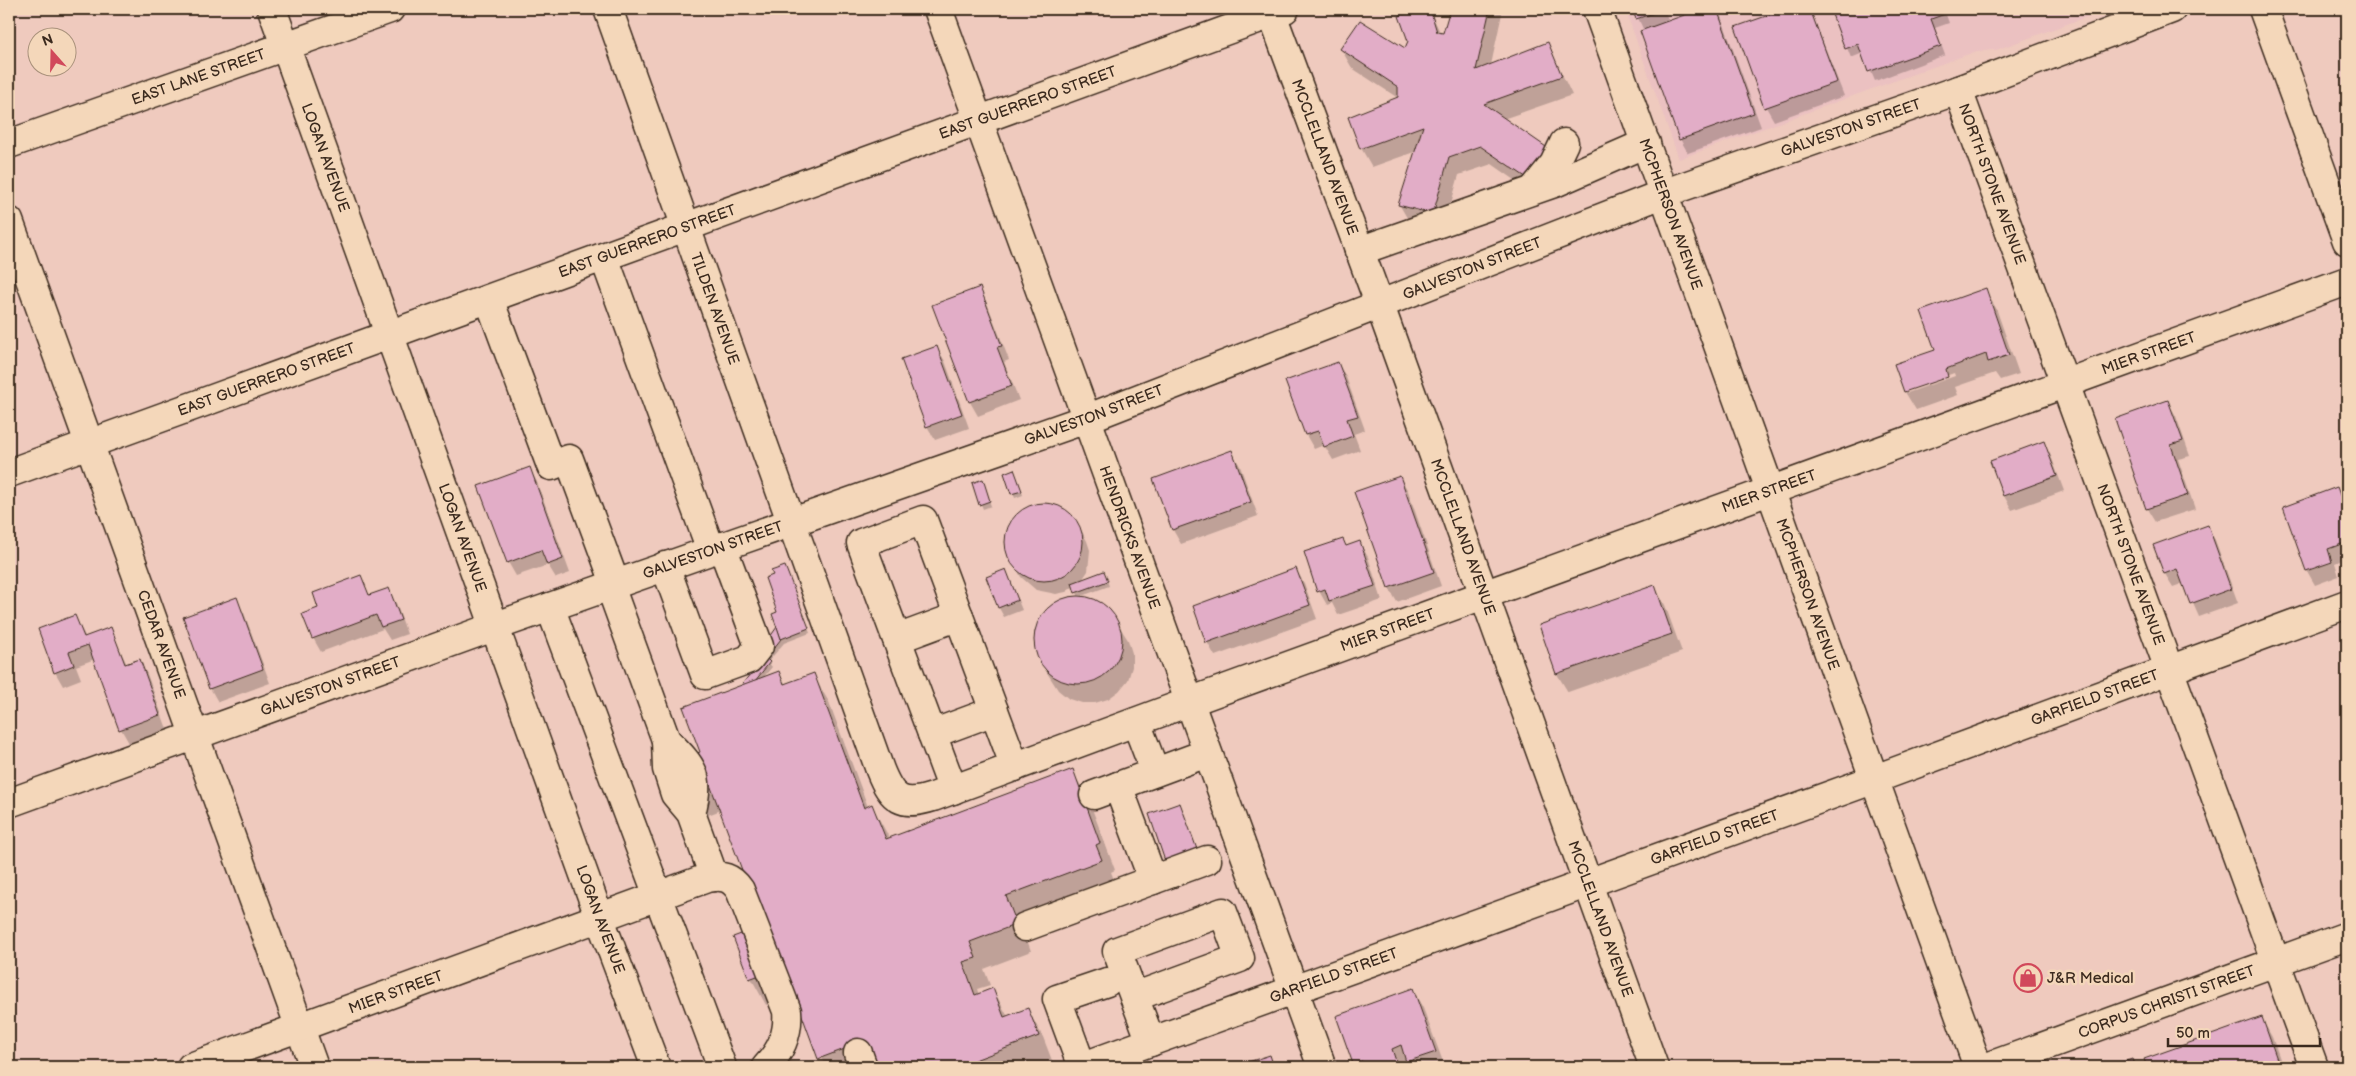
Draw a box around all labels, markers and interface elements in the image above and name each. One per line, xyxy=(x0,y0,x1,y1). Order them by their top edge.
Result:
north arrow xyxy=(28,28,78,78)
text: N xyxy=(40,30,56,50)
street label: EAST LANE STREET xyxy=(129,45,268,110)
street label: EAST GUERRERO STREET xyxy=(937,62,1119,144)
street label: MCCLELLAND AVENUE xyxy=(1287,77,1362,238)
street label: GALVESTON STREET xyxy=(1778,95,1924,162)
street label: LOGAN AVENUE xyxy=(297,101,353,215)
street label: NORTH STONE AVENUE xyxy=(1954,101,2030,267)
street label: MCPHERSON AVENUE xyxy=(1634,136,1706,293)
street label: EAST GUERRERO STREET xyxy=(556,200,739,282)
street label: GALVESTON STREET xyxy=(1400,233,1544,304)
street label: TILDEN AVENUE xyxy=(686,250,743,367)
street label: MIER STREET xyxy=(2099,328,2199,379)
street label: EAST GUERRERO STREET xyxy=(175,339,358,421)
street label: GALVESTON STREET xyxy=(1022,381,1166,450)
street label: MCCLELLAND AVENUE xyxy=(1426,456,1500,618)
street label: HENDRICKS AVENUE xyxy=(1095,463,1164,612)
street label: MIER STREET xyxy=(1719,466,1819,517)
street label: LOGAN AVENUE xyxy=(434,481,490,595)
street label: NORTH STONE AVENUE xyxy=(2092,482,2168,648)
street label: MCPHERSON AVENUE xyxy=(1771,516,1843,673)
street label: GALVESTON STREET xyxy=(640,517,786,584)
street label: CEDAR AVENUE xyxy=(133,588,189,702)
street label: MIER STREET xyxy=(1338,604,1438,656)
street label: GALVESTON STREET xyxy=(258,653,403,721)
street label: GARFIELD STREET xyxy=(2028,666,2162,730)
street label: GARFIELD STREET xyxy=(1648,806,1781,870)
street label: MCCLELLAND AVENUE xyxy=(1563,838,1637,1000)
street label: LOGAN AVENUE xyxy=(571,863,629,977)
street label: GARFIELD STREET xyxy=(1267,944,1401,1008)
street label: CORPUS CHRISTI STREET xyxy=(2076,961,2258,1043)
shop icon: J&R Medical xyxy=(2013,963,2043,993)
street label: MIER STREET xyxy=(346,967,446,1018)
place label: J&R Medical xyxy=(2047,969,2134,988)
scale bar xyxy=(2168,1016,2321,1048)
text: 50 m xyxy=(2176,1024,2210,1043)

